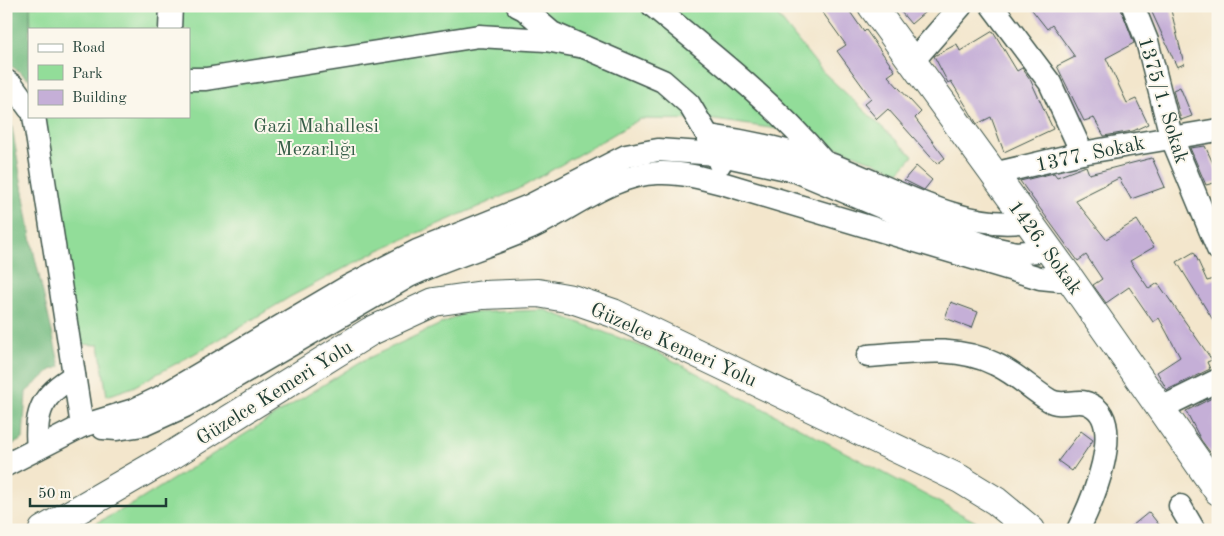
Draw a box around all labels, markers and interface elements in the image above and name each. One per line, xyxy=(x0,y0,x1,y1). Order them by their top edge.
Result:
legend xyxy=(28,28,190,118)
street label: 1375/1. Sokak xyxy=(1133,35,1191,166)
text: Road xyxy=(72,41,106,56)
text: Park xyxy=(72,67,103,82)
text: Building xyxy=(72,91,127,106)
park label: Gazi Mahallesi Mezarlığı xyxy=(253,117,379,160)
street label: 1377. Sokak xyxy=(1034,134,1147,176)
street label: 1426. Sokak xyxy=(1004,198,1085,299)
street label: Güzelce Kemeri Yolu xyxy=(587,300,760,392)
street label: Güzelce Kemeri Yolu xyxy=(194,337,357,450)
scale bar xyxy=(30,476,166,508)
text: 50 m xyxy=(38,487,72,502)

